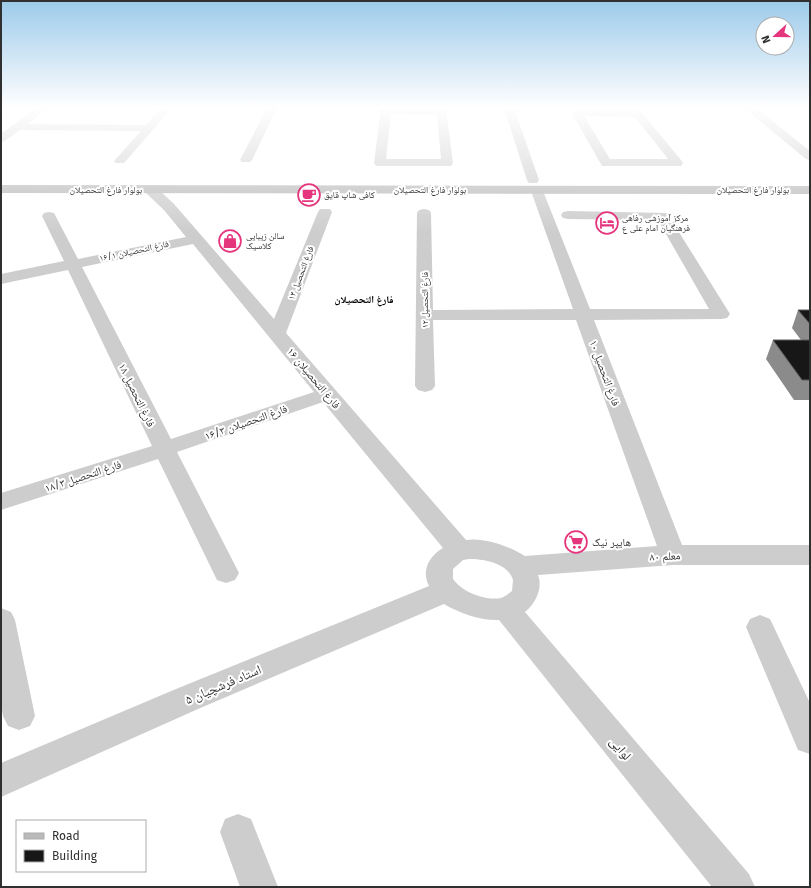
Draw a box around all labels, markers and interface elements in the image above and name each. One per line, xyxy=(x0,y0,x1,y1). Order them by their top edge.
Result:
north arrow xyxy=(755,16,795,56)
text: N xyxy=(759,34,774,45)
cafe icon: کافی شاپ قایق xyxy=(296,182,322,208)
street label: بولوار فارغ التحصیلان xyxy=(70,185,143,196)
street label: بولوار فارغ التحصیلان xyxy=(394,185,467,196)
street label: بولوار فارغ التحصیلان xyxy=(717,185,790,196)
place label: کافی شاپ قایق xyxy=(324,190,375,201)
hotel icon: مرکز آموزشی رفاهی فرهنگیان امام علی ع xyxy=(594,210,620,236)
place label: مرکز آموزشی رفاهی فرهنگیان امام علی ع xyxy=(622,213,690,235)
shop icon: سالن زیبایی کلاسیک xyxy=(217,228,243,254)
place label: سالن زیبایی کلاسیک xyxy=(246,231,285,251)
street label: فارغ التحصیلان ۱۶/۱ xyxy=(98,239,170,264)
street label: فارغ التحصیل ۱۴ xyxy=(286,245,317,302)
street label: فارغ التحصیل ۱۲ xyxy=(420,271,431,328)
district label: فارغ التحصیلان xyxy=(335,294,393,307)
street label: فارغ التحصیل ۱۰ xyxy=(587,338,623,408)
street label: فارغ التحصیلان ۱۶ xyxy=(284,345,343,412)
street label: فارغ التحصیل ۱۸ xyxy=(116,361,158,430)
street label: فارغ التحصیلان ۱۶/۳ xyxy=(203,402,290,443)
street label: فارغ التحصیل ۱۸/۳ xyxy=(43,458,124,495)
supermarket icon: هایپر نیک xyxy=(563,529,589,555)
place label: هایپر نیک xyxy=(592,536,631,549)
street label: معلم ۸۰ xyxy=(649,549,681,565)
street label: استاد فرشچیان ۵ xyxy=(183,662,264,708)
street label: لوایی xyxy=(606,734,635,763)
legend xyxy=(16,820,146,872)
text: Road xyxy=(52,829,80,843)
text: Building xyxy=(52,849,98,863)

